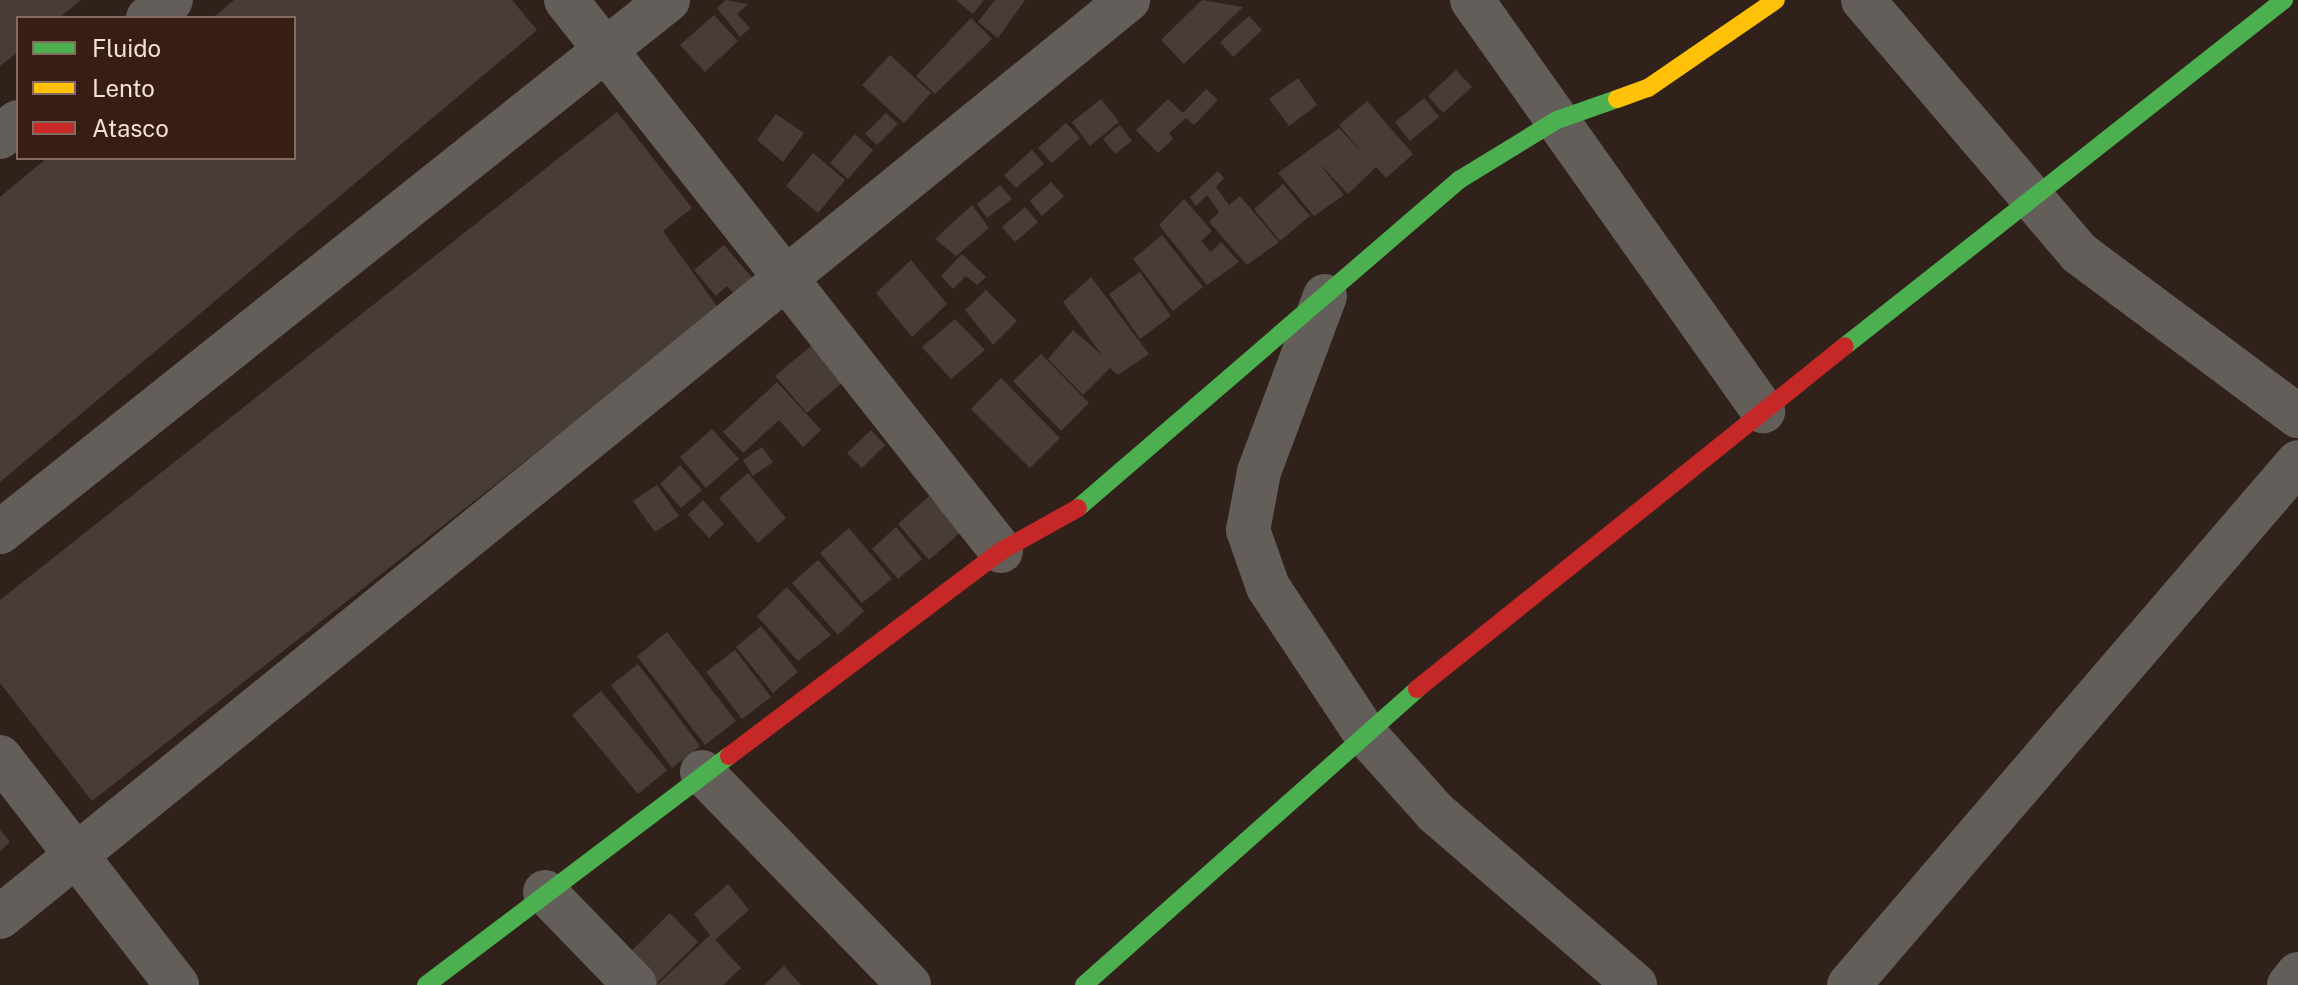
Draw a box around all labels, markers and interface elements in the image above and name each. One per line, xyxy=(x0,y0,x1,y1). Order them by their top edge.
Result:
legend xyxy=(16,16,296,160)
text: Fluido xyxy=(92,34,161,62)
text: Lento xyxy=(92,74,155,102)
text: Atasco xyxy=(92,114,169,142)

